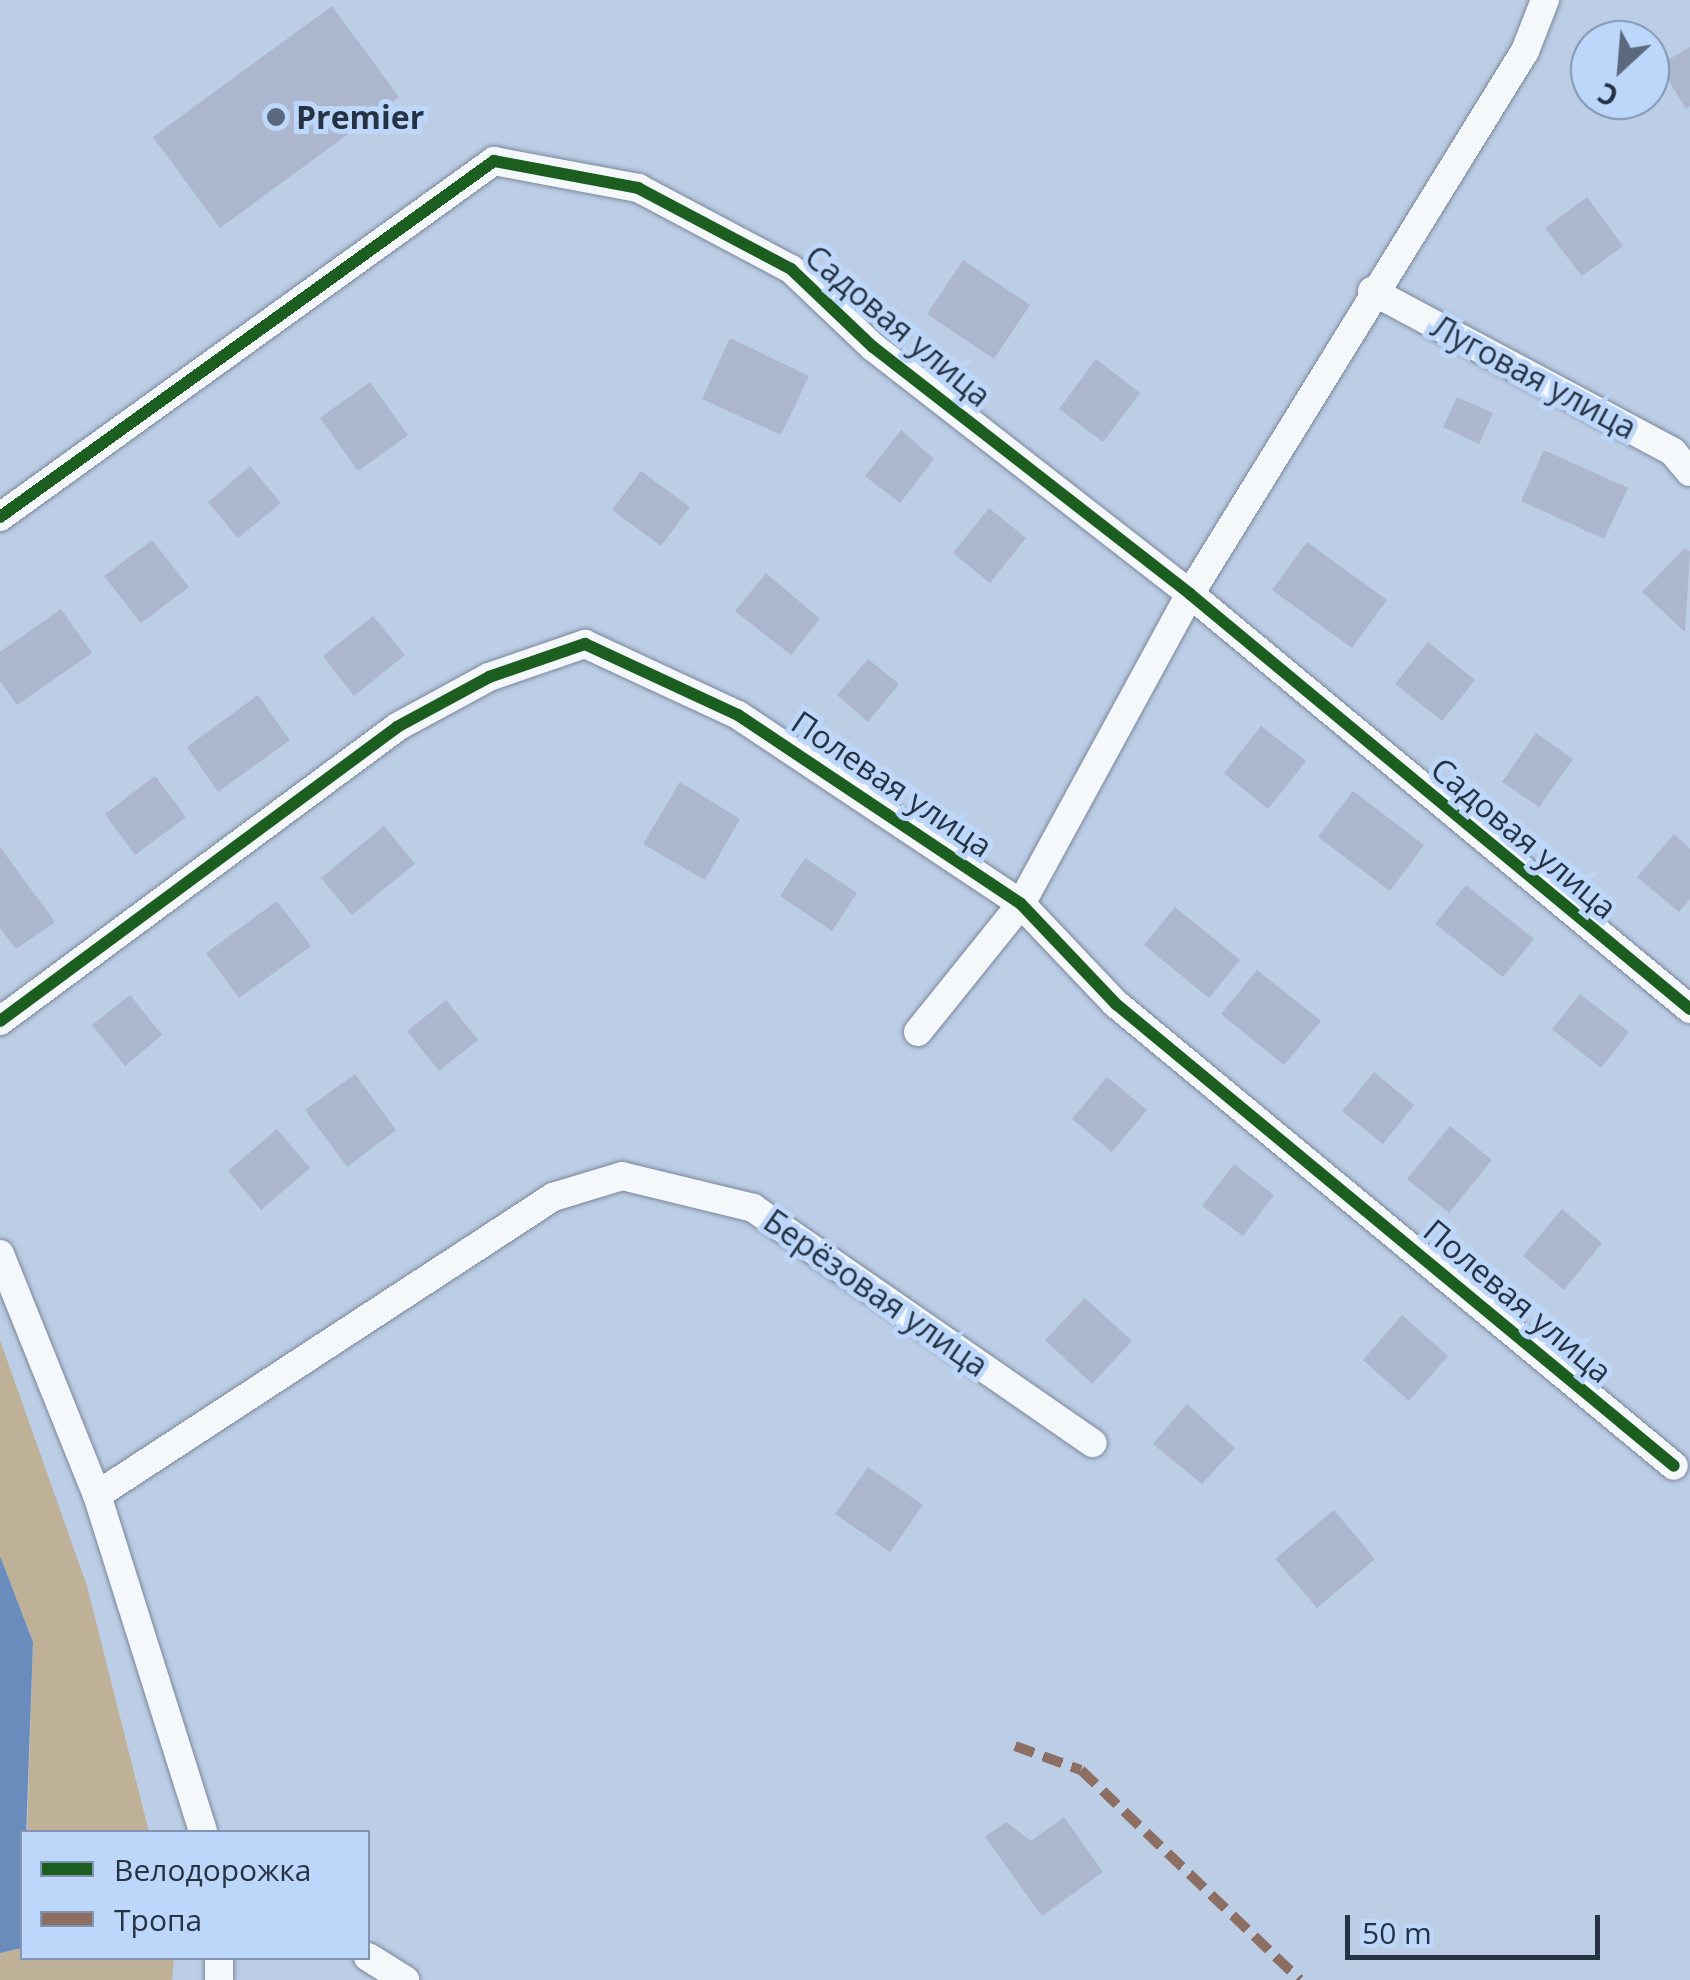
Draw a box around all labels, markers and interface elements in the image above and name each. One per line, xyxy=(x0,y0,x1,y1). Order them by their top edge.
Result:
north arrow xyxy=(1570,20,1670,120)
text: С xyxy=(1591,74,1624,116)
place label: Premier xyxy=(296,98,424,136)
marker: Premier xyxy=(265,106,287,128)
street label: Садовая улица xyxy=(797,237,999,415)
street label: Луговая улица xyxy=(1425,307,1643,447)
street label: Полевая улица xyxy=(784,703,1000,865)
street label: Садовая улица xyxy=(1423,749,1625,927)
street label: Берёзовая улица xyxy=(757,1201,995,1385)
street label: Полевая улица xyxy=(1416,1211,1620,1391)
legend xyxy=(20,1830,370,1960)
text: Велодорожка xyxy=(114,1849,311,1890)
scale bar xyxy=(1350,1895,1605,1957)
text: Тропа xyxy=(114,1899,202,1940)
text: 50 m xyxy=(1362,1912,1432,1953)

